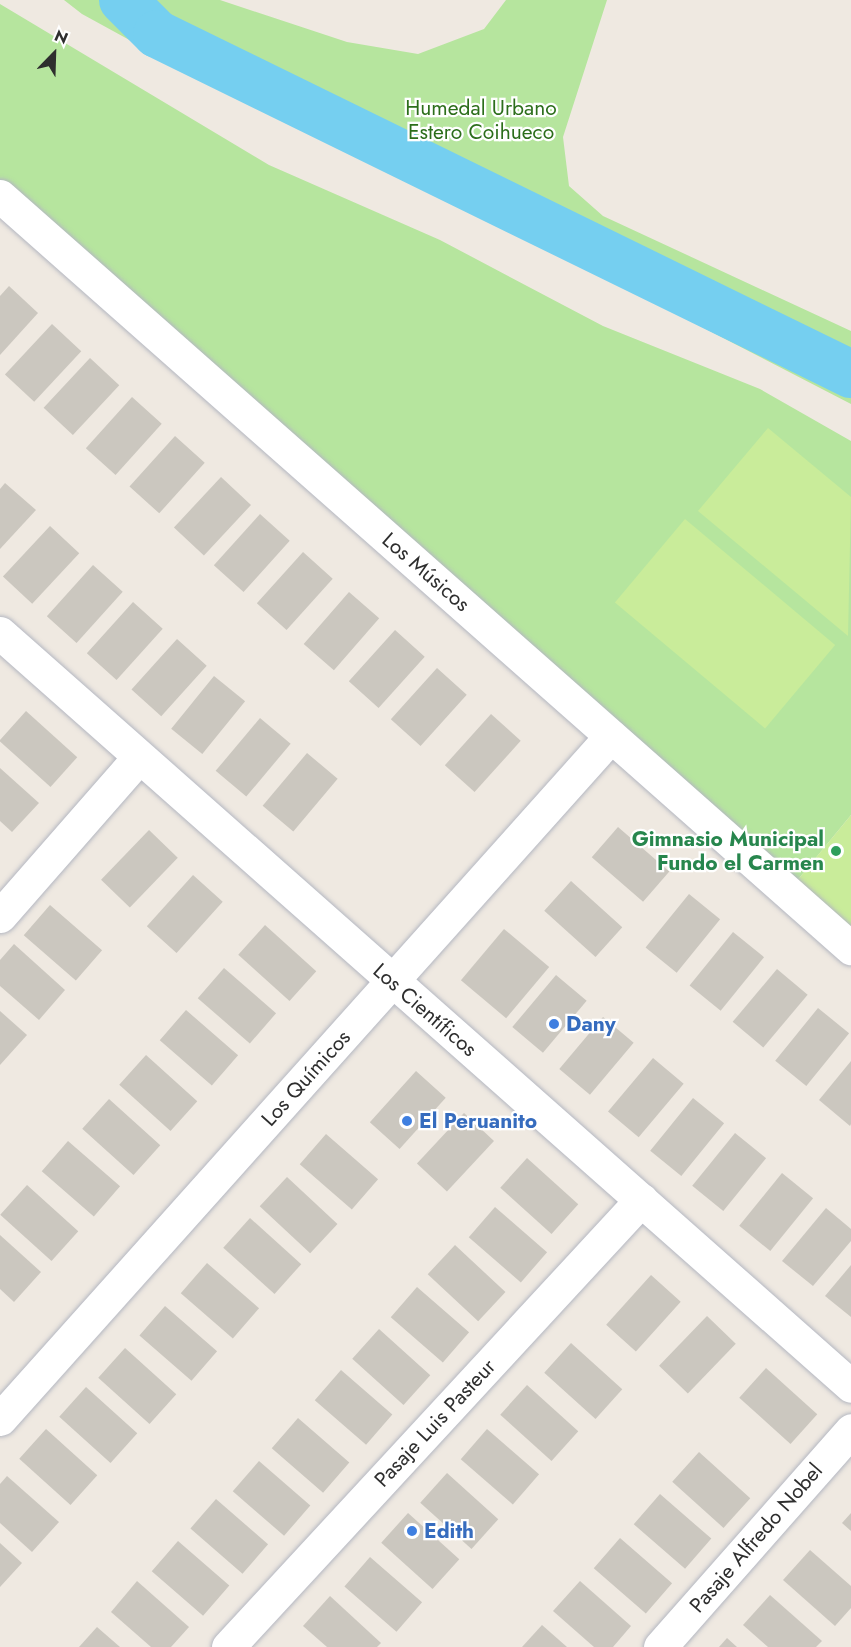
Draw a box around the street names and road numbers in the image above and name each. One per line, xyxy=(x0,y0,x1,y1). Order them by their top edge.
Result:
street label: Los Músicos xyxy=(377,527,475,617)
street label: Los Científicos xyxy=(368,958,482,1062)
street label: Los Químicos xyxy=(256,1025,356,1131)
street label: Pasaje Luis Pasteur xyxy=(369,1354,501,1492)
street label: Pasaje Alfredo Nobel xyxy=(684,1458,828,1618)

